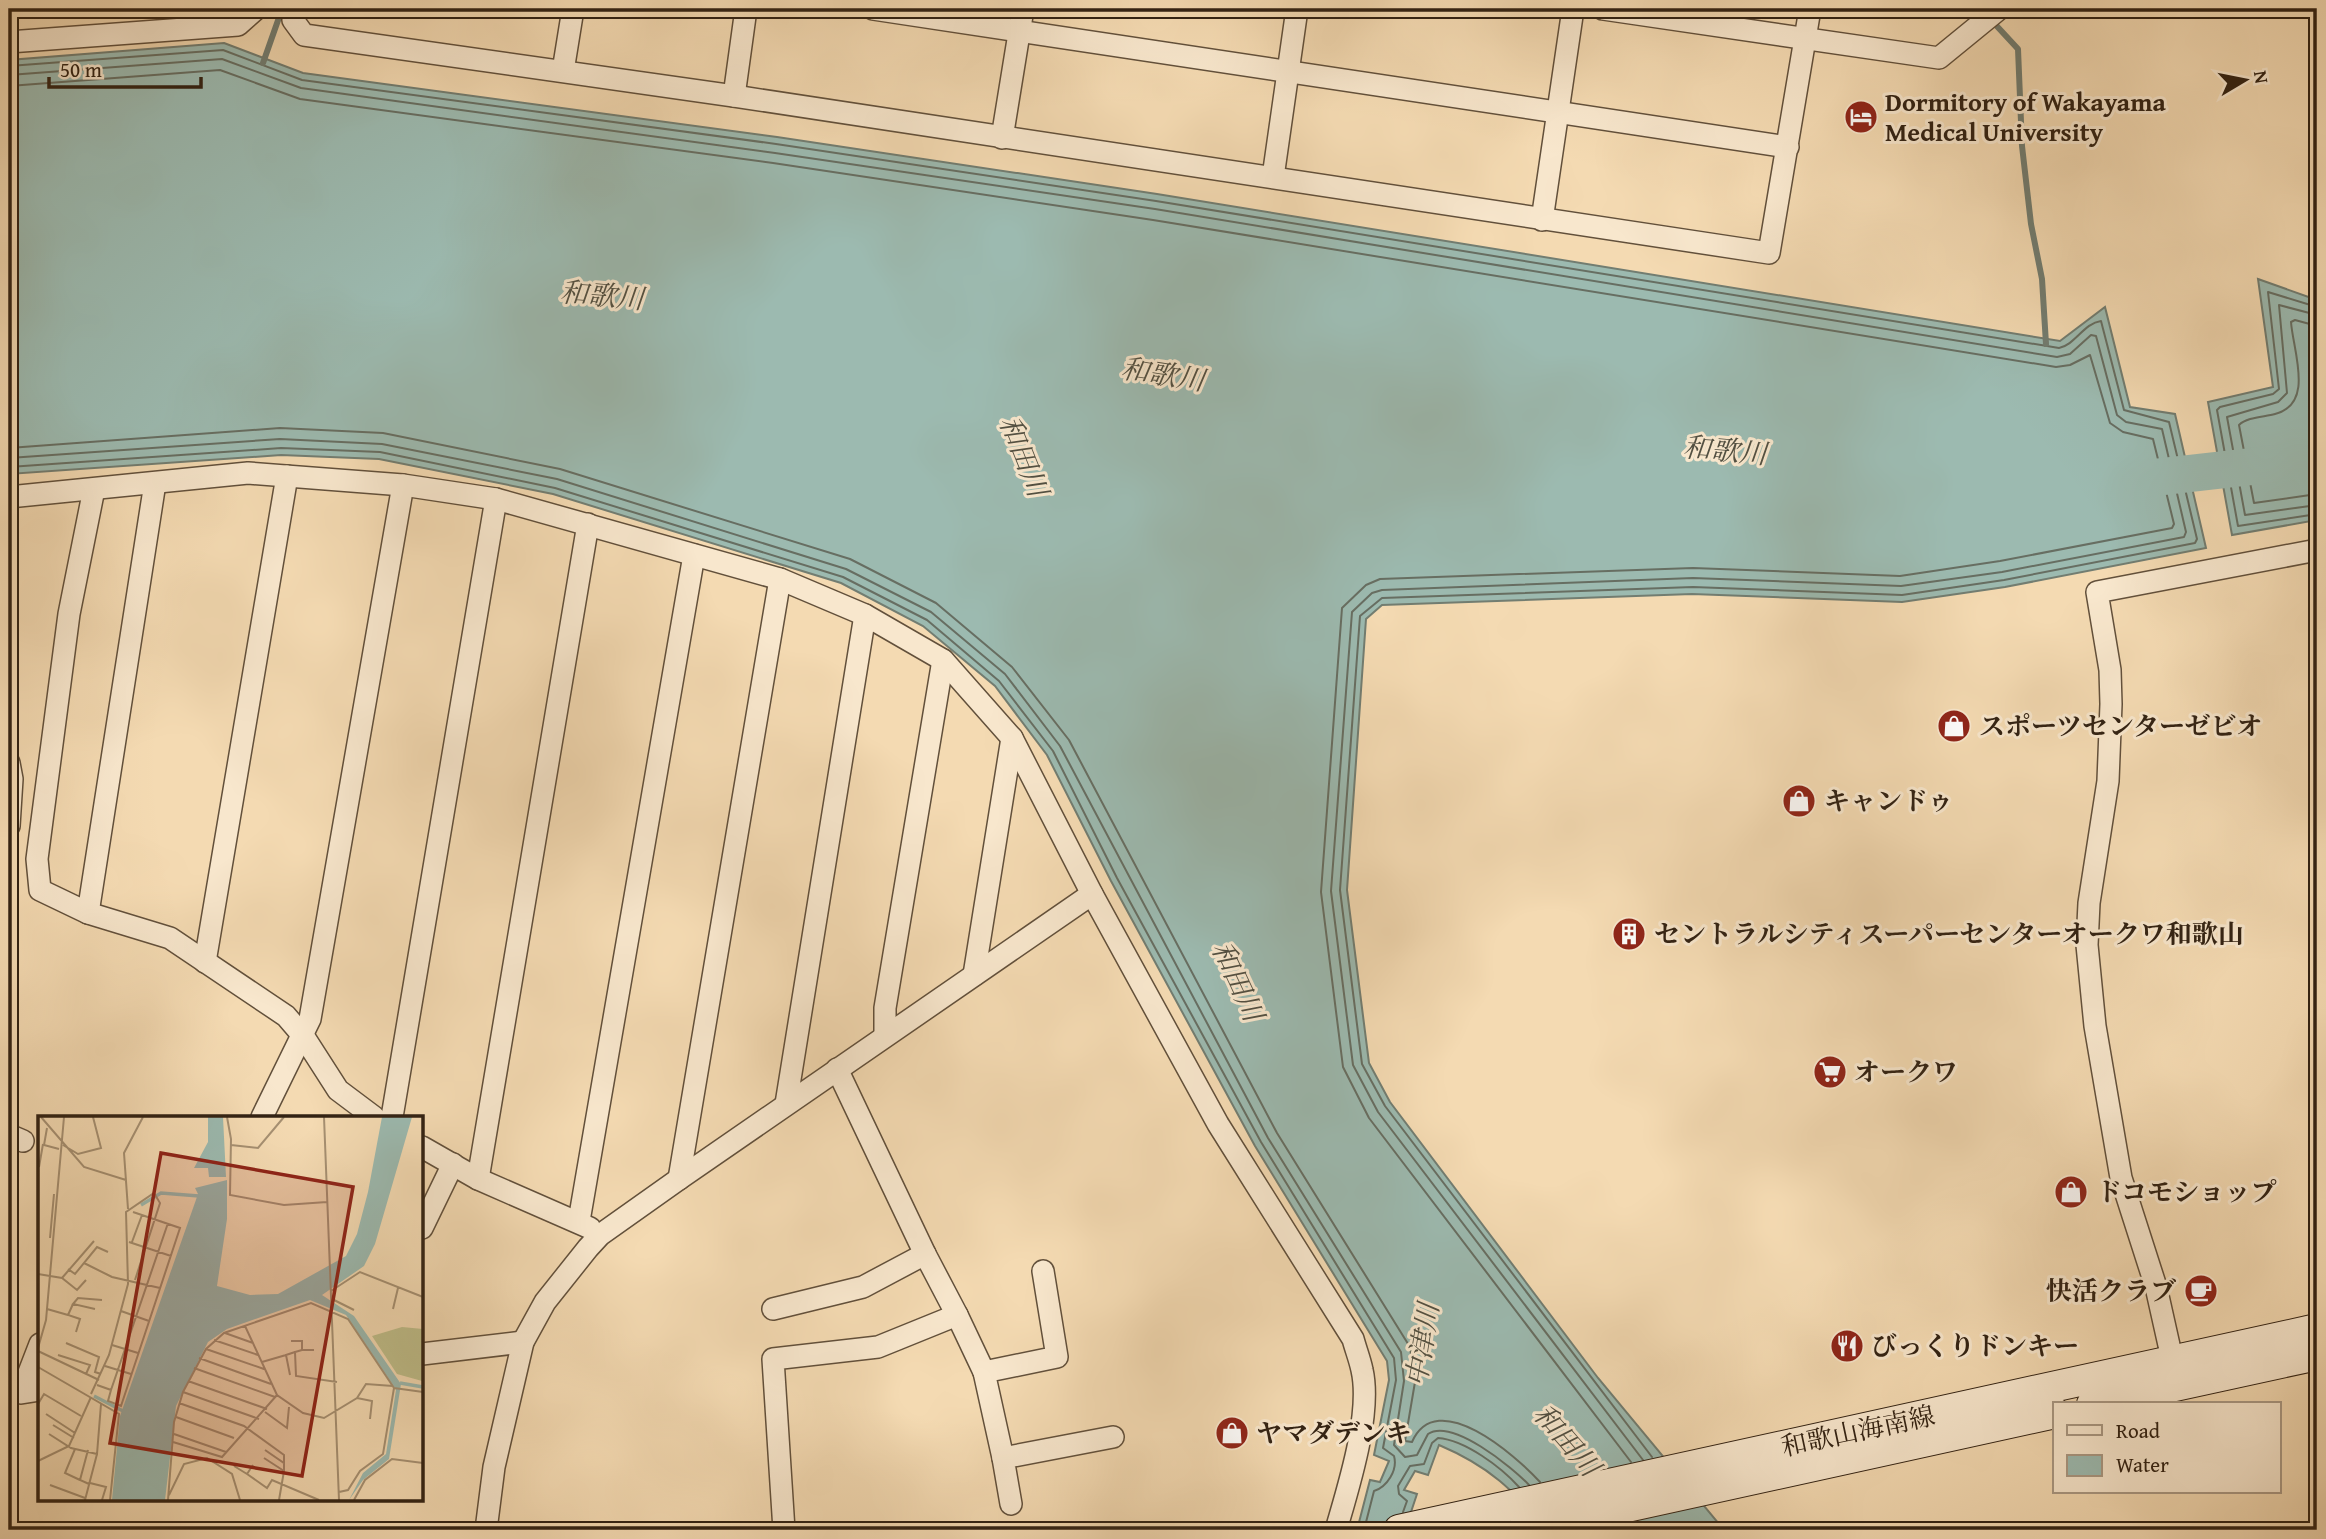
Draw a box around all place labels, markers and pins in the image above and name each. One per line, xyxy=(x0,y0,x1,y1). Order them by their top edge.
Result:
place label: Dormitory of Wakayama Medical University xyxy=(1885,82,2166,151)
hotel icon: Dormitory of Wakayama Medical University xyxy=(1842,98,1880,136)
place label: スポーツセンターゼビオ xyxy=(1979,706,2262,745)
shop icon: スポーツセンターゼビオ xyxy=(1935,707,1973,745)
place label: キャンドゥ xyxy=(1824,781,1953,820)
shop icon: キャンドゥ xyxy=(1780,782,1818,820)
place label: セントラルシティスーパーセンターオークワ和歌山 xyxy=(1654,914,2244,953)
building icon: セントラルシティスーパーセンターオークワ和歌山 xyxy=(1610,915,1648,953)
place label: オークワ xyxy=(1854,1052,1958,1091)
supermarket icon: オークワ xyxy=(1811,1053,1849,1091)
place label: ドコモショップ xyxy=(2096,1172,2276,1211)
shop icon: ドコモショップ xyxy=(2052,1173,2090,1211)
place label: 快活クラブ xyxy=(2046,1271,2177,1310)
cafe icon: 快活クラブ xyxy=(2182,1272,2220,1310)
place label: びっくりドンキー xyxy=(1871,1326,2079,1365)
restaurant icon: びっくりドンキー xyxy=(1828,1327,1866,1365)
place label: ヤマダデンキ xyxy=(1256,1413,1411,1452)
shop icon: ヤマダデンキ xyxy=(1213,1414,1251,1452)

